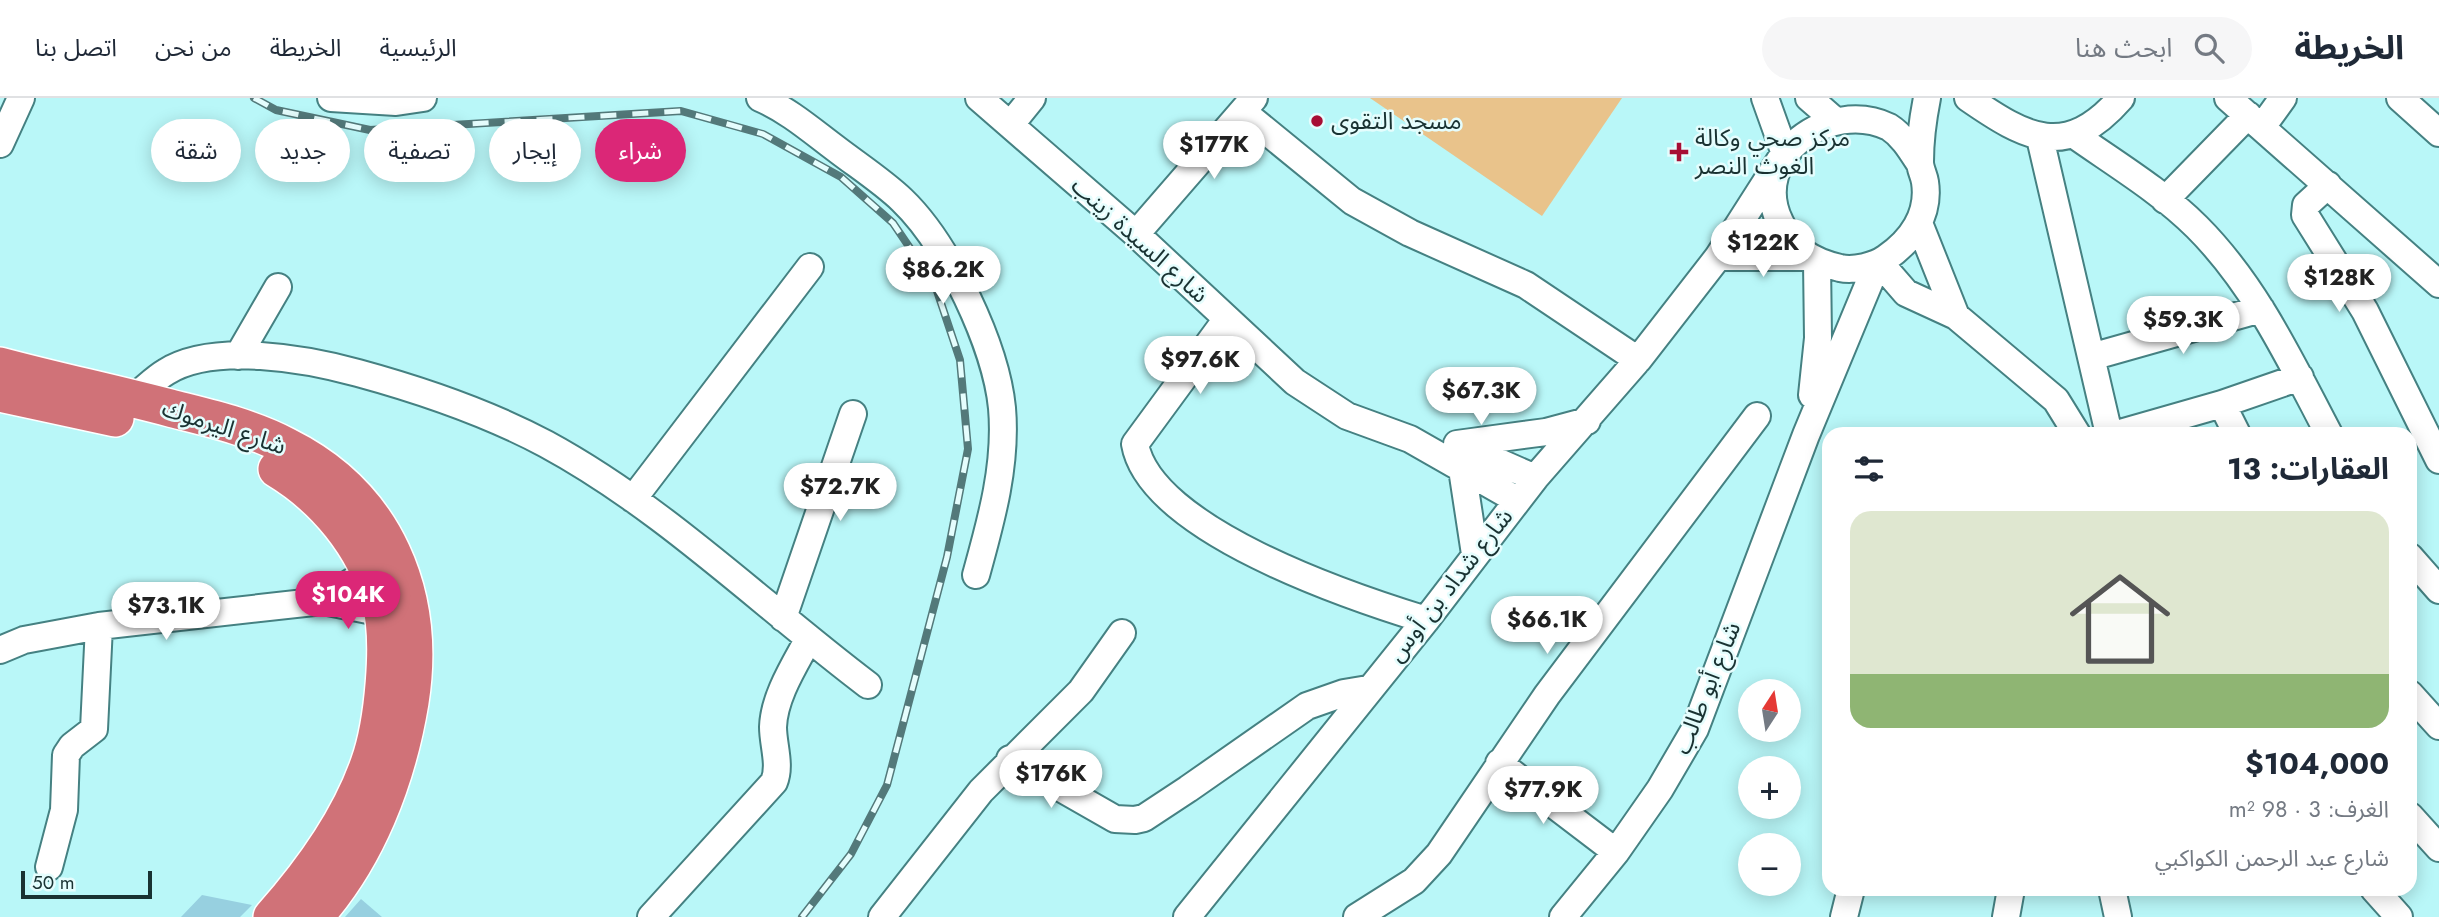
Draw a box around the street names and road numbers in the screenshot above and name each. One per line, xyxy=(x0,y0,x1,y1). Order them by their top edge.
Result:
street label: شارع السيدة زينب xyxy=(1064,168,1217,311)
street label: شارع اليرموك xyxy=(158,390,291,463)
street label: شارع شداد بن أوس xyxy=(1378,500,1521,669)
street label: شارع أبو طالب xyxy=(1664,616,1749,759)

